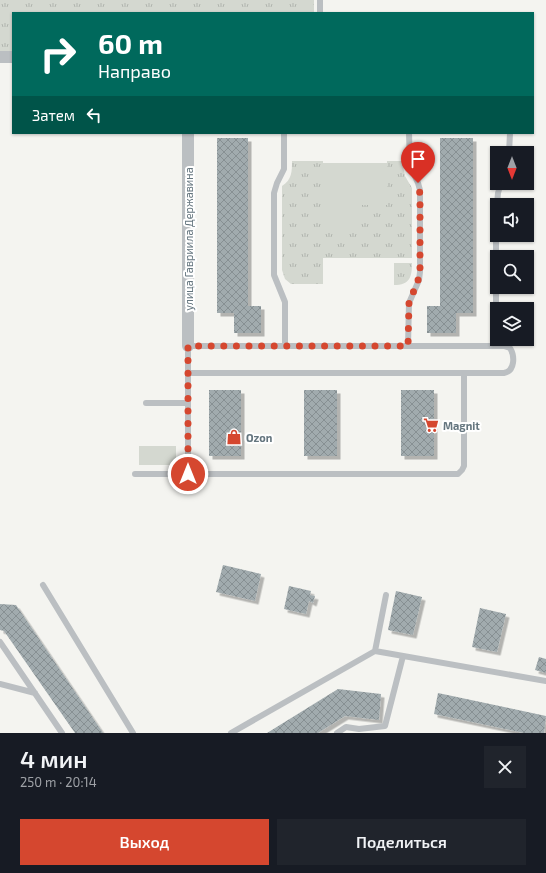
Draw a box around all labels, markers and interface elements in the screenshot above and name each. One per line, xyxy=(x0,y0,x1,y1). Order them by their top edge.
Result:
text: 60 m xyxy=(98,26,163,60)
icon: right xyxy=(32,28,84,80)
text: Направо xyxy=(98,60,171,82)
icon: left xyxy=(83,104,105,126)
text: Затем xyxy=(32,106,75,124)
pin xyxy=(401,142,435,183)
north arrow xyxy=(490,146,534,190)
map controls xyxy=(490,146,534,346)
icon: arrive xyxy=(407,148,429,170)
street label: улица Гавриила Державина xyxy=(182,167,196,311)
button: sound xyxy=(490,198,534,242)
button: search xyxy=(490,250,534,294)
button: layers xyxy=(490,302,534,346)
supermarket icon: Magnit xyxy=(422,416,440,434)
place label: Magnit xyxy=(443,419,480,432)
shop icon: Ozon xyxy=(225,428,243,446)
place label: Ozon xyxy=(246,431,272,444)
position arrow xyxy=(167,453,209,495)
text: 4 мин xyxy=(20,744,87,773)
button: close xyxy=(484,746,526,788)
text: 250 m · 20:14 xyxy=(20,774,97,790)
button: Выход xyxy=(20,819,269,865)
button: Поделиться xyxy=(277,819,526,865)

